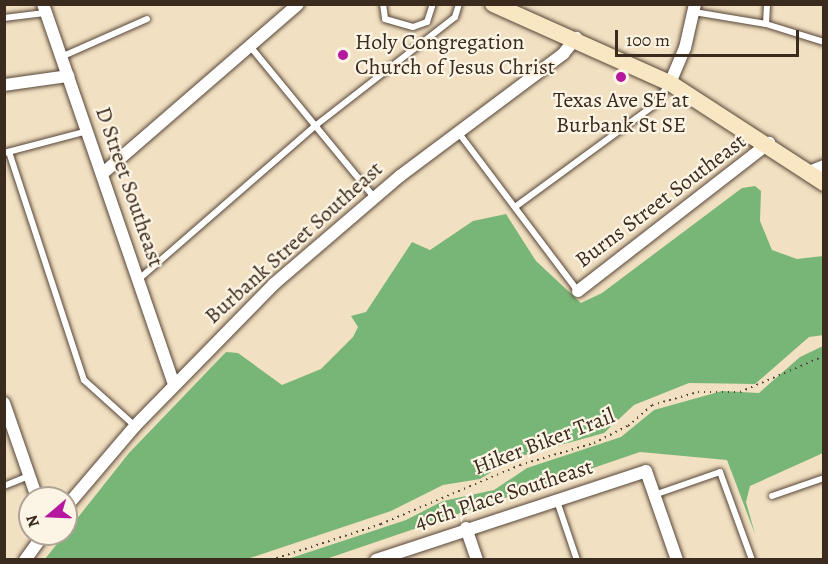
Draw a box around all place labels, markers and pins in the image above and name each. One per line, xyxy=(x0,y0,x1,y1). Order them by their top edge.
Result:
place label: Holy Congregation Church of Jesus Christ xyxy=(355,29,555,80)
marker: Holy Congregation Church of Jesus Christ xyxy=(336,48,350,62)
marker: Texas Ave SE at Burbank St SE xyxy=(614,70,628,84)
place label: Texas Ave SE at Burbank St SE xyxy=(553,87,689,138)

